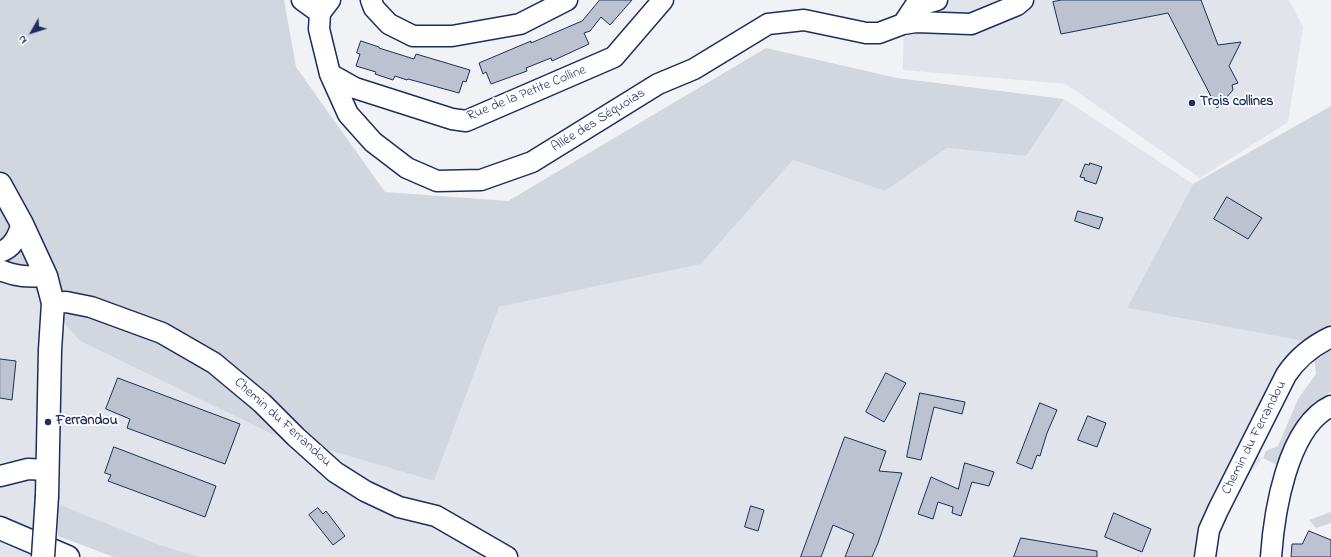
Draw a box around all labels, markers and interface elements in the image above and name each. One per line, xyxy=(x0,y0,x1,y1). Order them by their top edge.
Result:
north arrow xyxy=(12,12,52,52)
text: N xyxy=(14,32,31,47)
street label: Rue de la Petite Colline xyxy=(465,62,589,126)
street label: Allée des Séquoias xyxy=(549,85,649,157)
place label: Trois collines xyxy=(1200,95,1273,111)
marker: Trois collines xyxy=(1187,98,1197,108)
street label: Chemin du Ferrandou xyxy=(230,375,334,471)
street label: Chemin du Ferrandou xyxy=(1219,378,1291,498)
place label: Ferrandou xyxy=(56,414,118,430)
marker: Ferrandou xyxy=(43,417,53,427)

